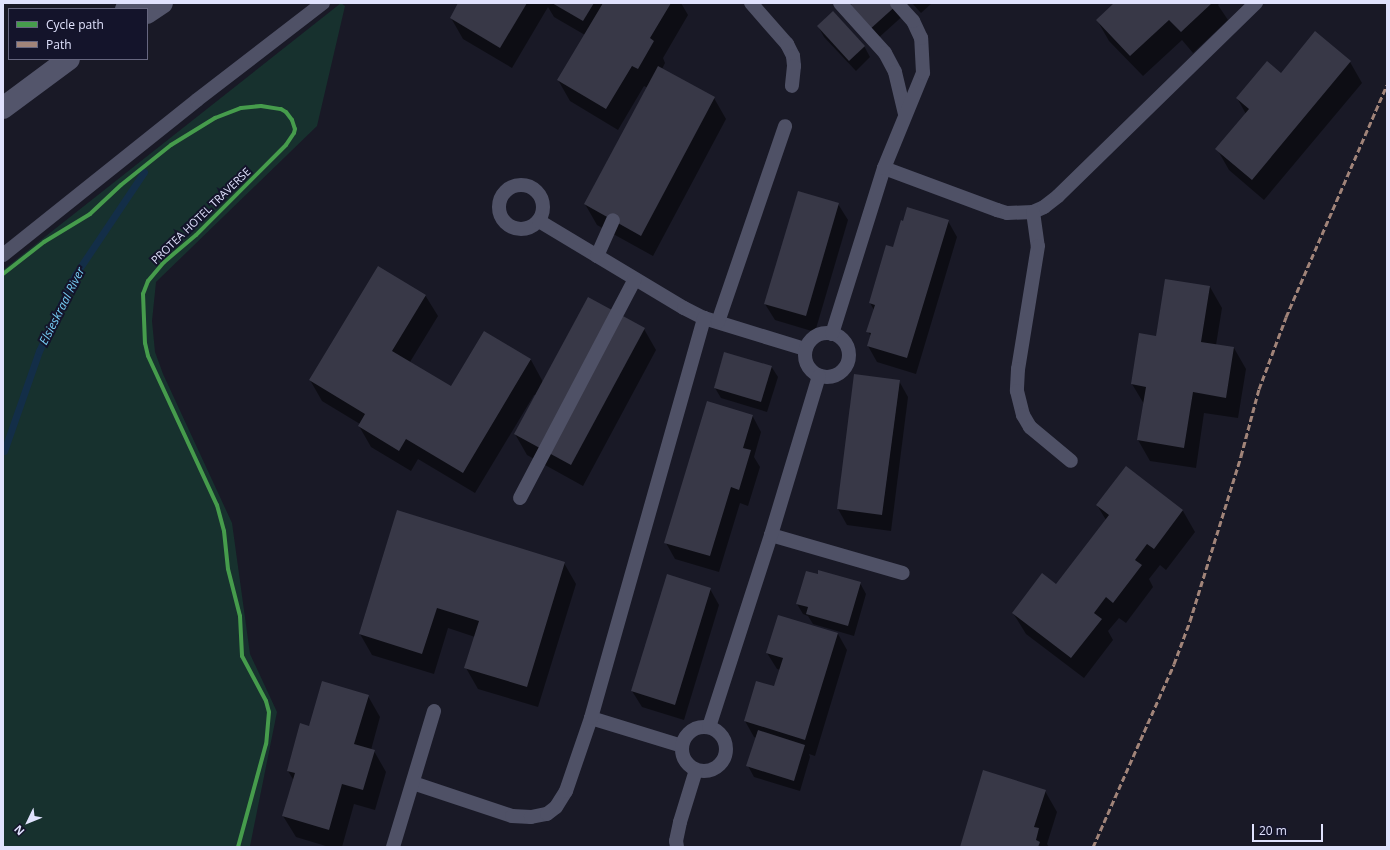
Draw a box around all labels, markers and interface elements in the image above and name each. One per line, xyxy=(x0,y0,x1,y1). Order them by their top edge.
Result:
legend xyxy=(8,8,148,60)
text: Cycle path xyxy=(46,16,104,33)
text: Path xyxy=(46,36,72,53)
street label: PROTEA HOTEL TRAVERSE xyxy=(149,165,253,267)
water label: Elsieskraal River xyxy=(36,265,88,347)
north arrow xyxy=(8,802,48,842)
scale bar xyxy=(1254,816,1325,842)
text: N xyxy=(10,822,27,839)
text: 20 m xyxy=(1259,822,1287,839)

